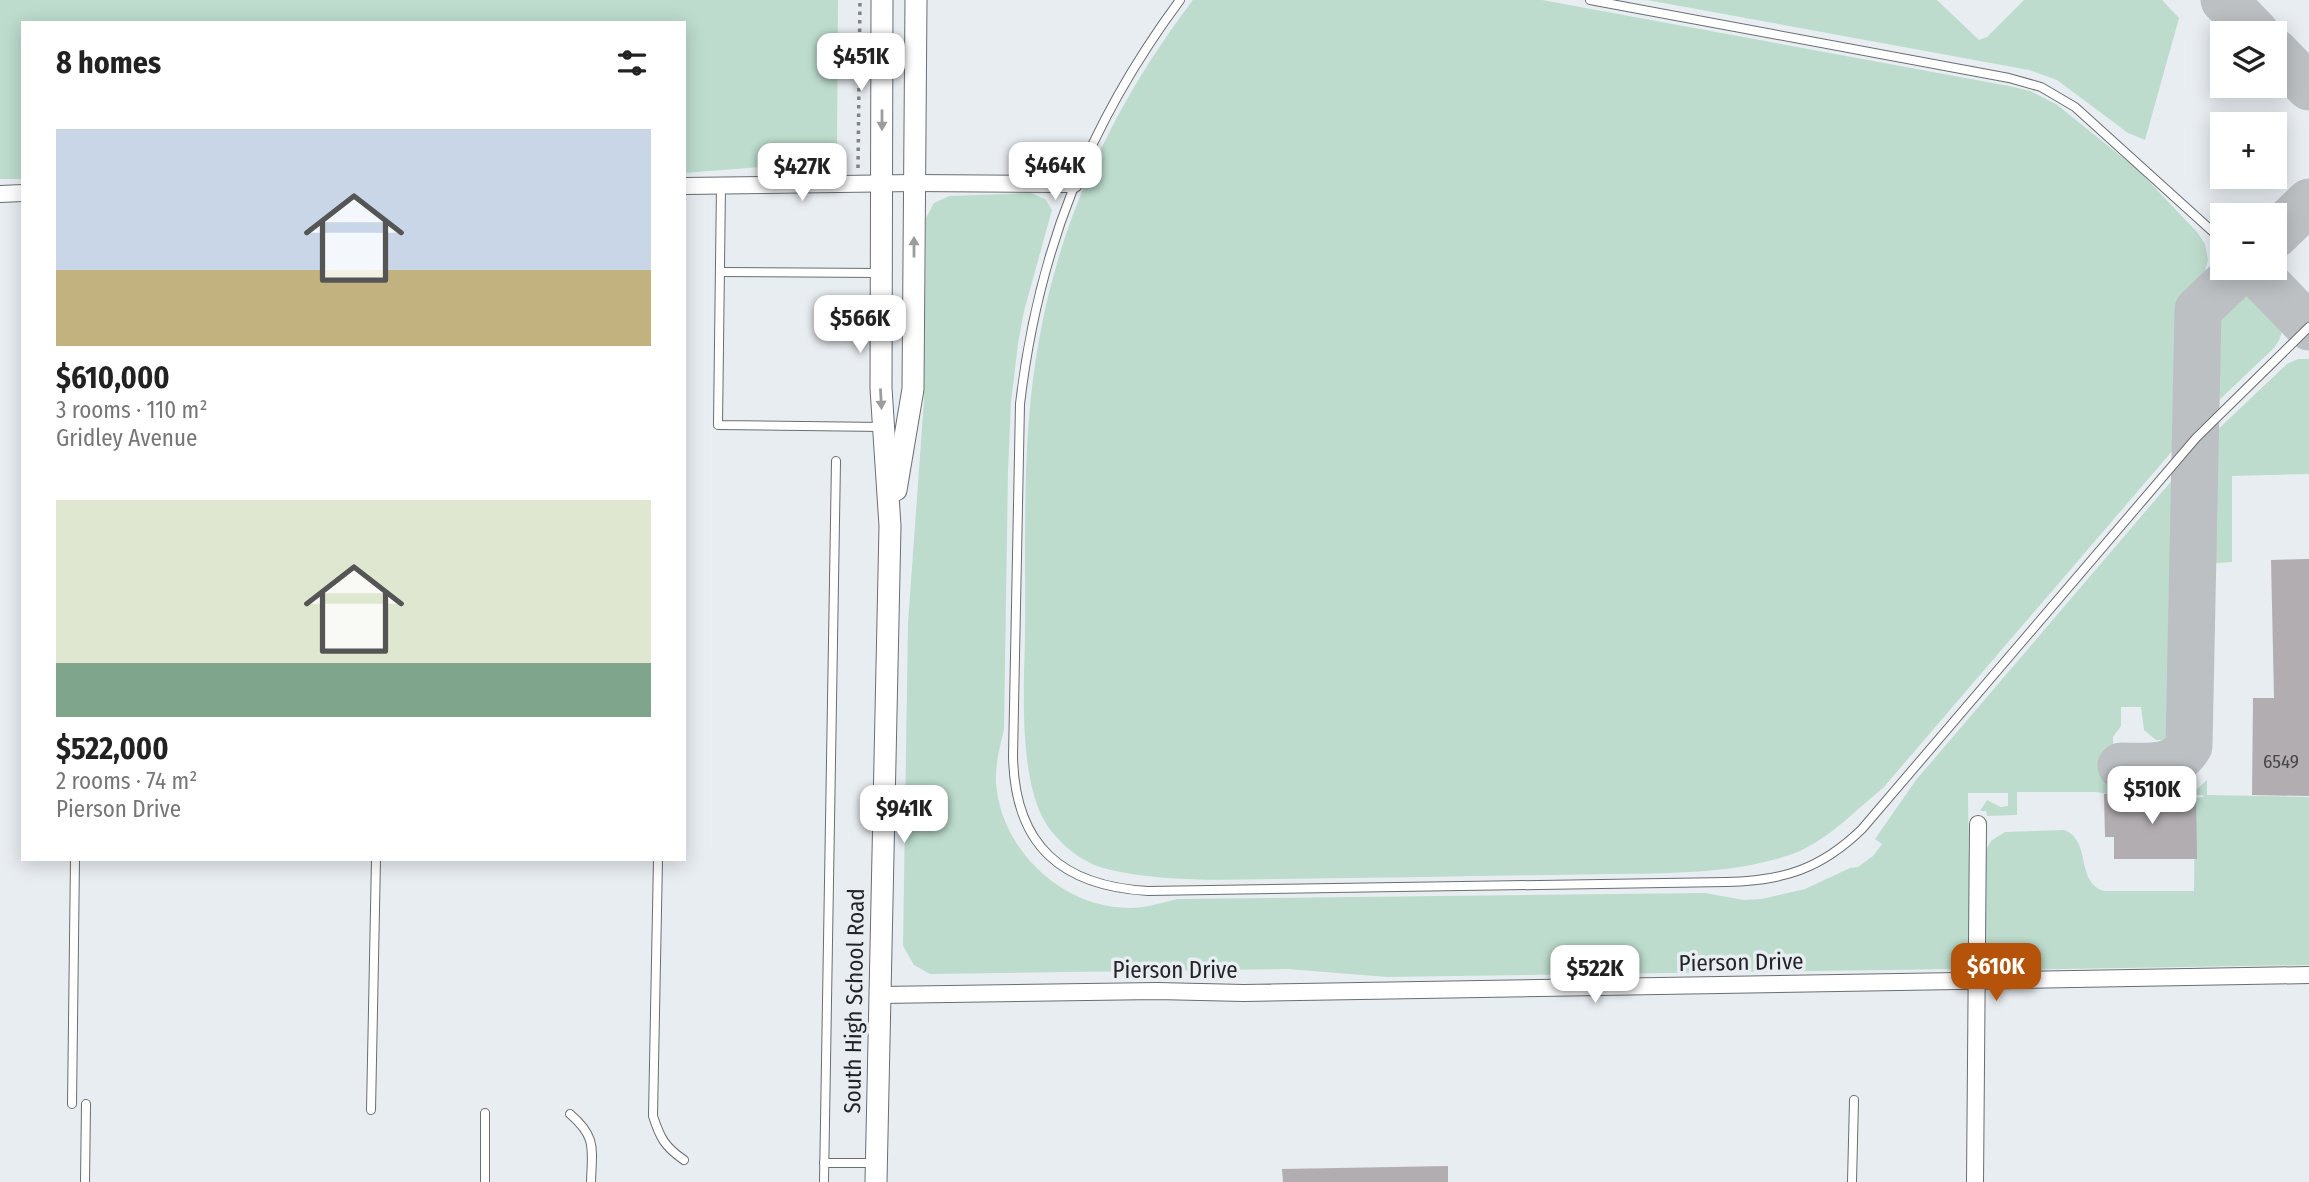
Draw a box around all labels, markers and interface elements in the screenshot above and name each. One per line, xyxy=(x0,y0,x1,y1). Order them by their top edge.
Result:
map controls xyxy=(2210,21,2287,280)
button: layers xyxy=(2210,21,2287,98)
pin: $451K xyxy=(812,34,910,93)
text: $451K xyxy=(833,42,889,70)
icon: filters xyxy=(613,44,651,82)
text: 8 homes xyxy=(56,45,161,81)
one-way arrow xyxy=(876,109,888,131)
button: + xyxy=(2210,112,2287,189)
pin: $464K xyxy=(1006,142,1104,202)
pin: $427K xyxy=(753,144,851,203)
text: $464K xyxy=(1025,151,1085,179)
text: $427K xyxy=(774,152,830,180)
icon: home xyxy=(291,175,417,301)
button: − xyxy=(2210,203,2287,280)
one-way arrow xyxy=(908,236,920,258)
pin: $566K xyxy=(811,296,909,355)
text: $566K xyxy=(830,304,890,332)
text: $610,000 xyxy=(56,360,170,396)
one-way arrow xyxy=(876,388,887,410)
text: 3 rooms · 110 m² xyxy=(56,396,207,424)
text: Gridley Avenue xyxy=(56,424,197,452)
icon: home xyxy=(291,546,417,672)
text: $522,000 xyxy=(56,731,169,767)
house number: 6549 xyxy=(2263,750,2299,773)
pin: $510K xyxy=(2103,766,2201,826)
text: 2 rooms · 74 m² xyxy=(56,767,197,795)
text: $510K xyxy=(2123,775,2181,803)
pin: $941K xyxy=(855,786,953,845)
text: $941K xyxy=(876,794,932,822)
text: Pierson Drive xyxy=(56,795,181,823)
street label: South High School Road xyxy=(838,888,870,1114)
pin: $610K xyxy=(1947,944,2045,1003)
pin: $522K xyxy=(1546,946,1644,1005)
street label: Pierson Drive xyxy=(1678,947,1804,977)
text: $610K xyxy=(1967,952,2025,980)
text: $522K xyxy=(1566,954,1624,982)
street label: Pierson Drive xyxy=(1112,956,1238,984)

